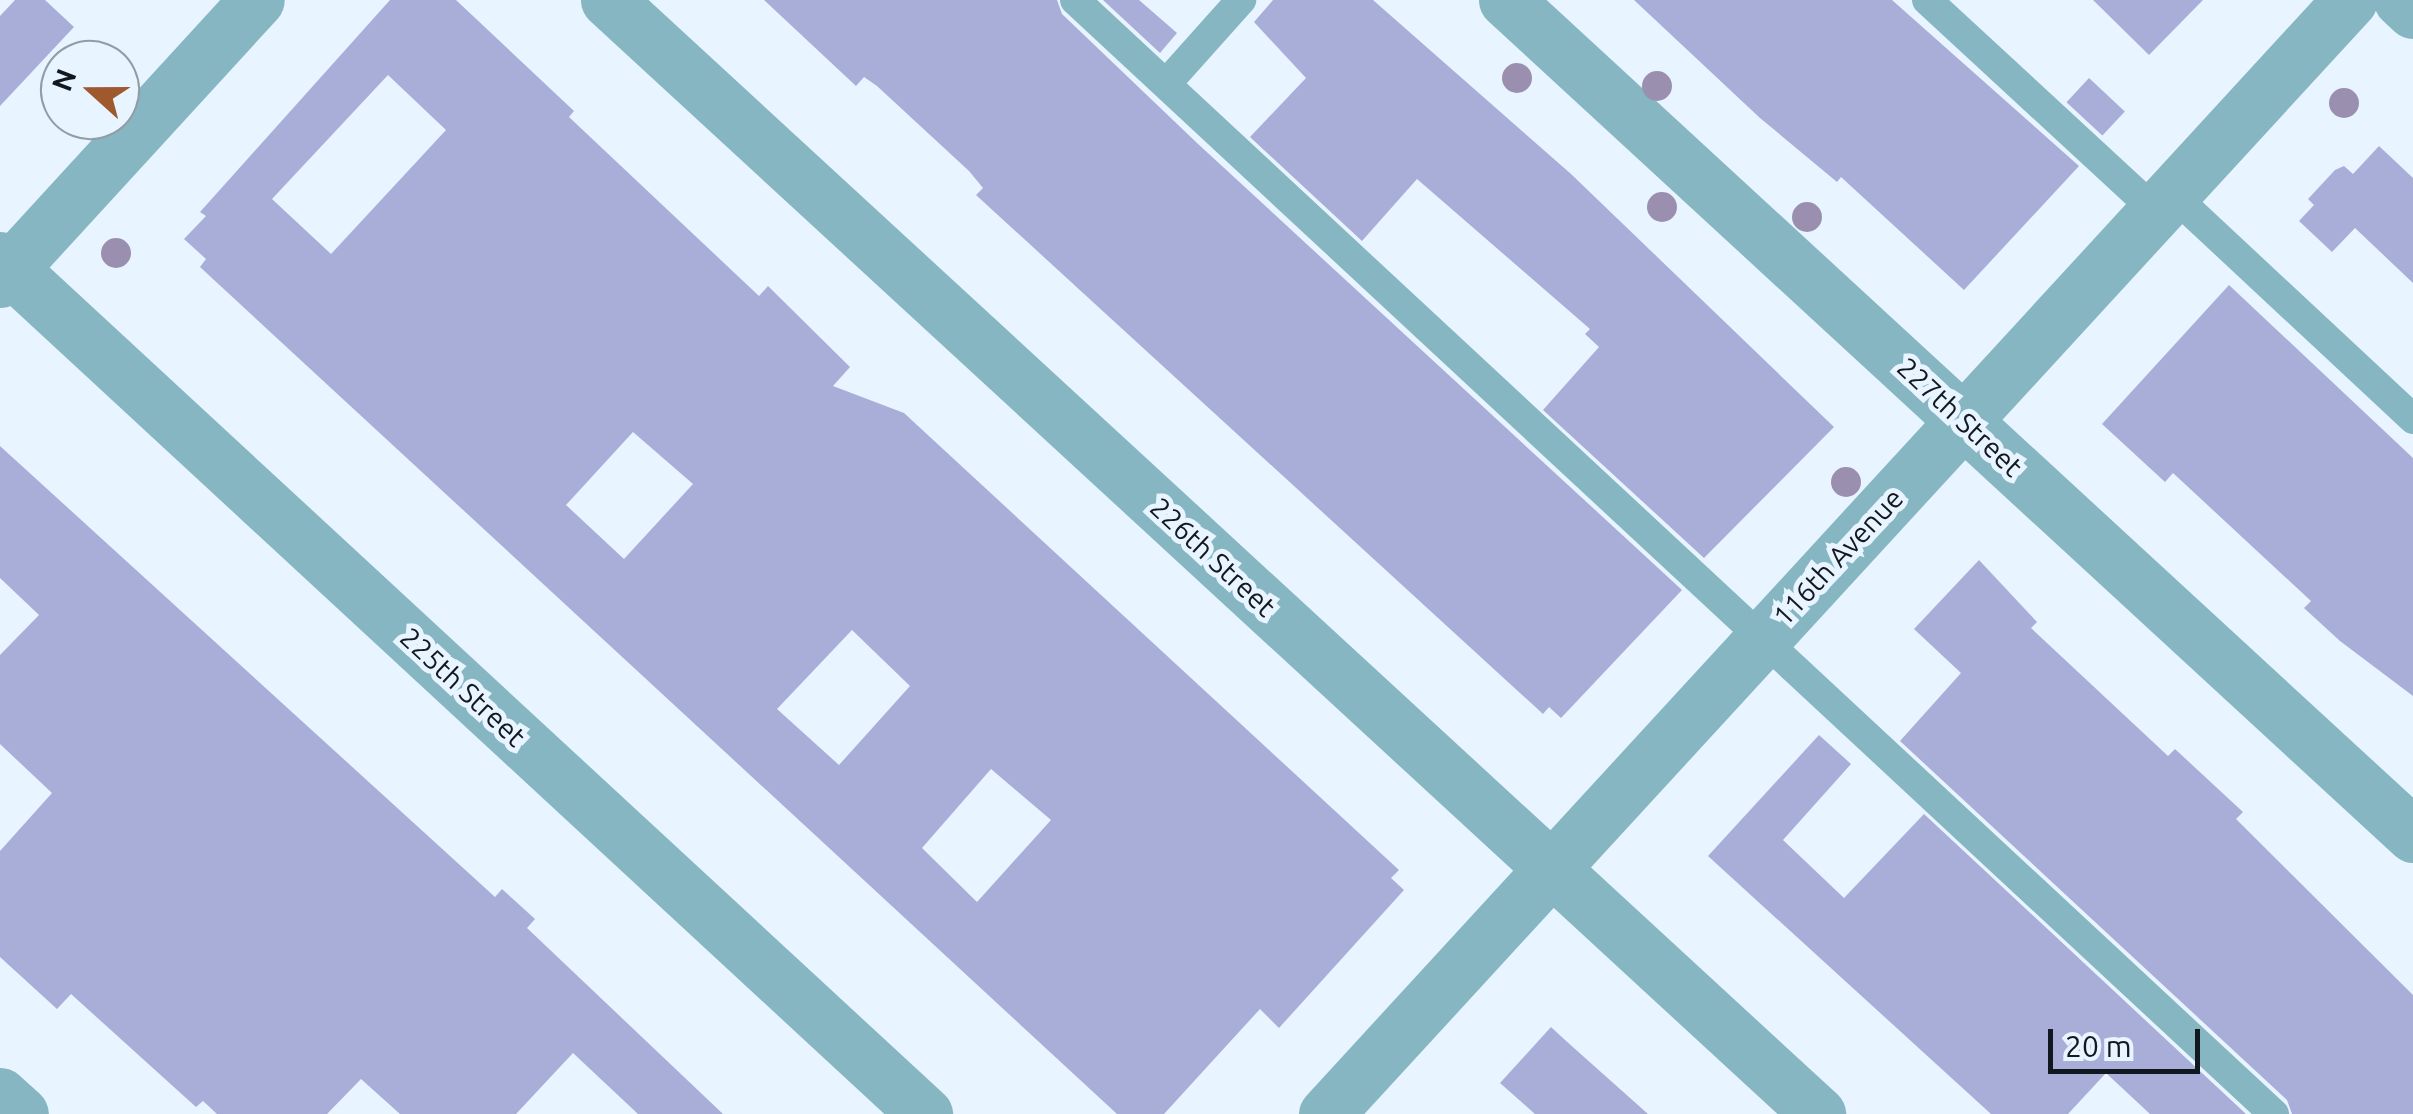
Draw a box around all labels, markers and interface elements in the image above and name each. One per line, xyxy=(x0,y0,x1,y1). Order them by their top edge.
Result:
north arrow xyxy=(40,40,140,140)
text: N xyxy=(45,64,82,95)
street label: 227th Street xyxy=(1890,351,2030,483)
street label: 116th Avenue xyxy=(1766,482,1910,632)
street label: 226th Street xyxy=(1143,491,1283,623)
street label: 225th Street xyxy=(393,621,533,753)
scale bar xyxy=(2053,1009,2206,1071)
text: 20 m xyxy=(2065,1029,2132,1063)

